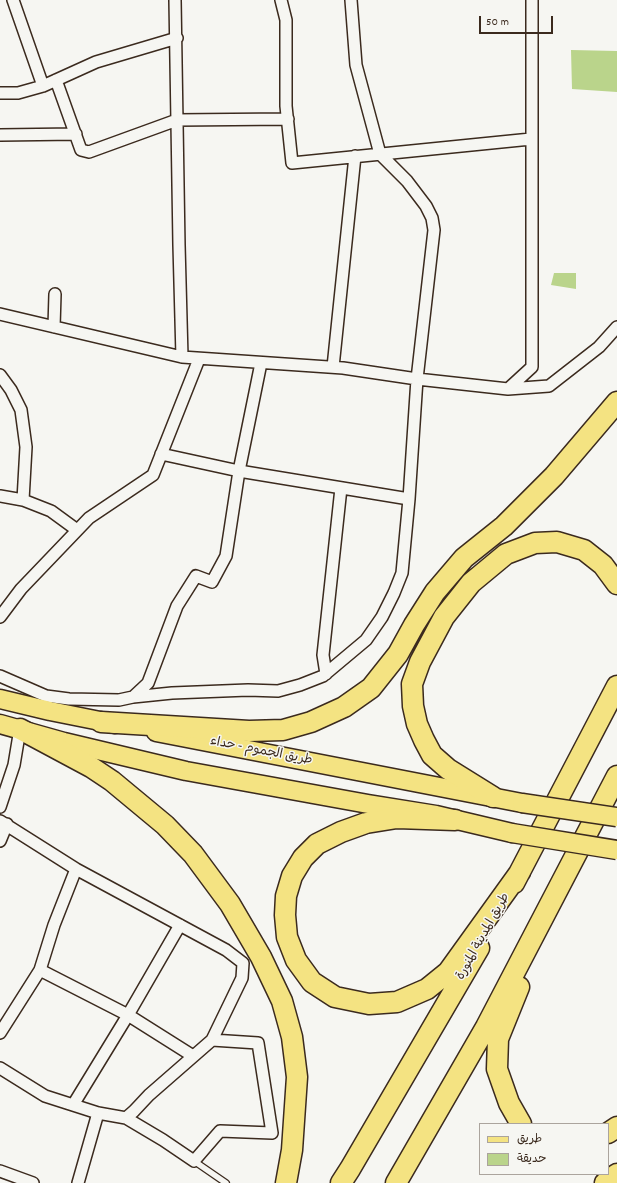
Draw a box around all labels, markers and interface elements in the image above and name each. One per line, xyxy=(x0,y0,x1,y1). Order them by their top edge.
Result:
scale bar xyxy=(481,8,555,34)
text: 50 m xyxy=(486,14,509,31)
street label: طريق الجموم - حداء xyxy=(208,734,314,770)
street label: طريق المدينة المنورة xyxy=(454,891,514,983)
legend xyxy=(479,1123,609,1175)
text: طريق xyxy=(517,1131,542,1148)
text: حديقة xyxy=(517,1151,546,1168)

